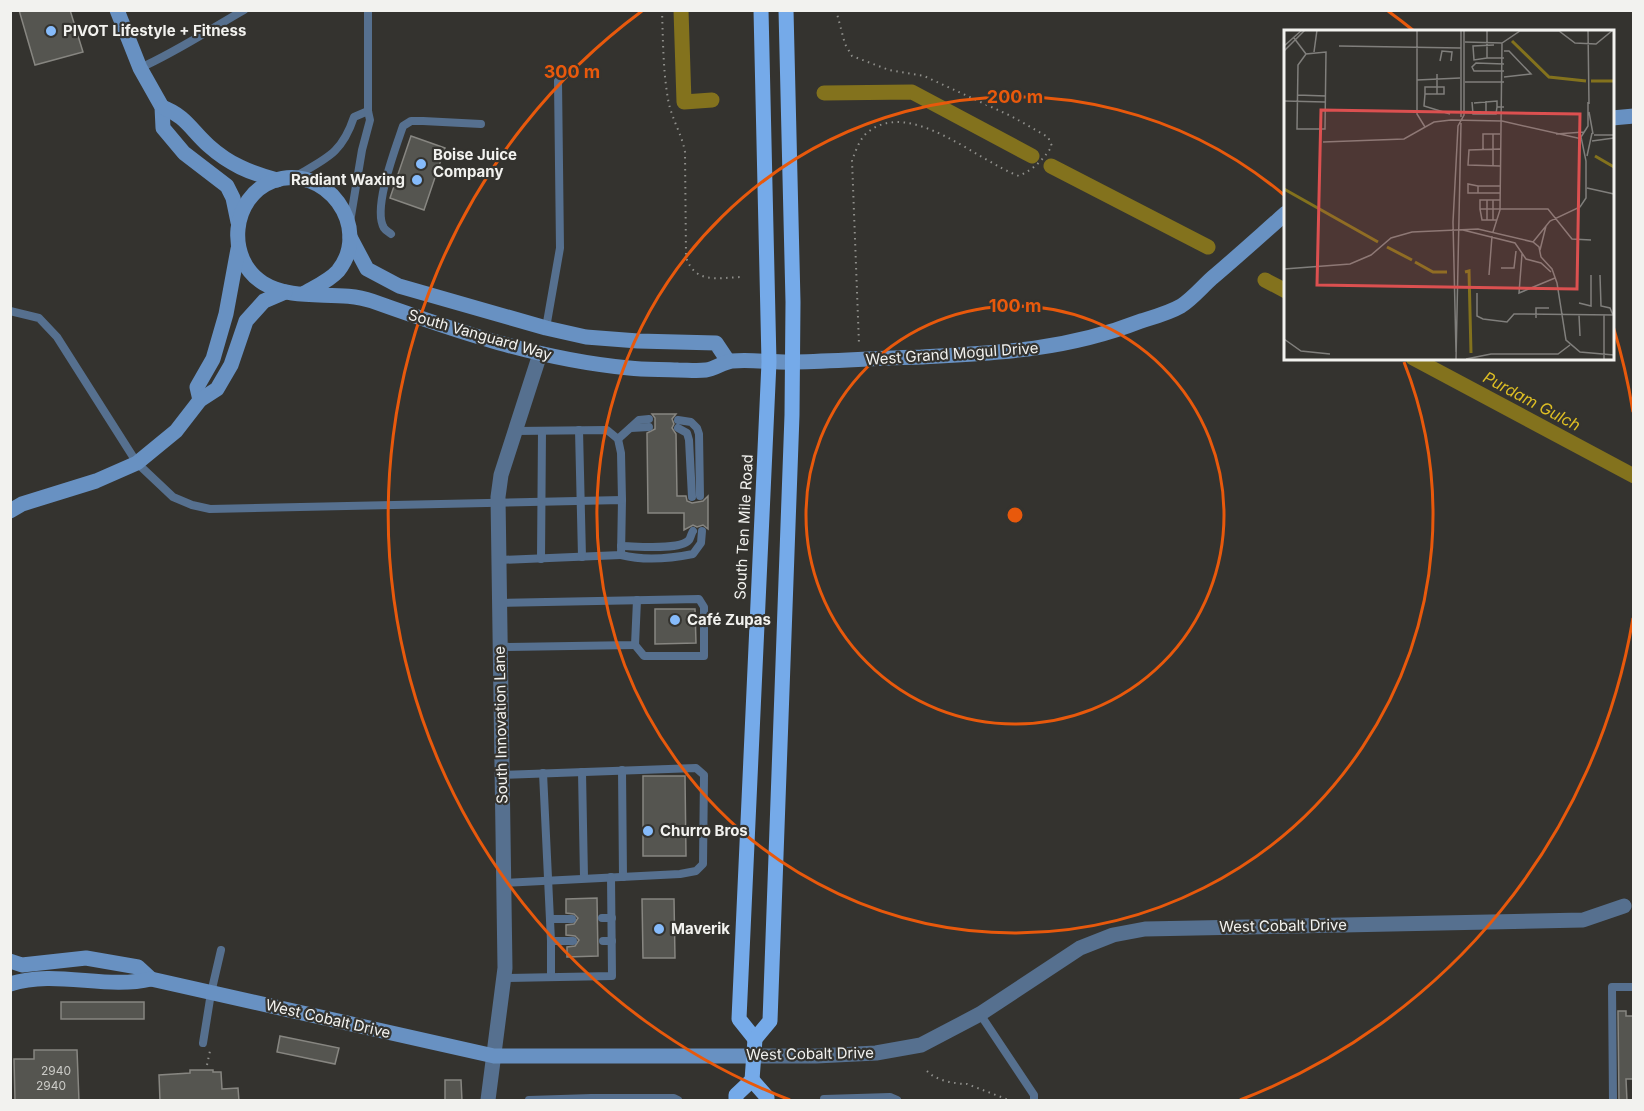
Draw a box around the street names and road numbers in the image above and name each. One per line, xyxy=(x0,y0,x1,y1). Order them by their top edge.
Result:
street label: South Vanguard Way xyxy=(406,305,555,364)
street label: West Grand Mogul Drive xyxy=(865,338,1039,369)
street label: South Ten Mile Road xyxy=(730,454,757,600)
street label: South Innovation Lane xyxy=(490,646,511,804)
street label: West Cobalt Drive xyxy=(1219,915,1347,936)
street label: West Cobalt Drive xyxy=(264,995,392,1042)
street label: West Cobalt Drive xyxy=(746,1043,874,1064)

